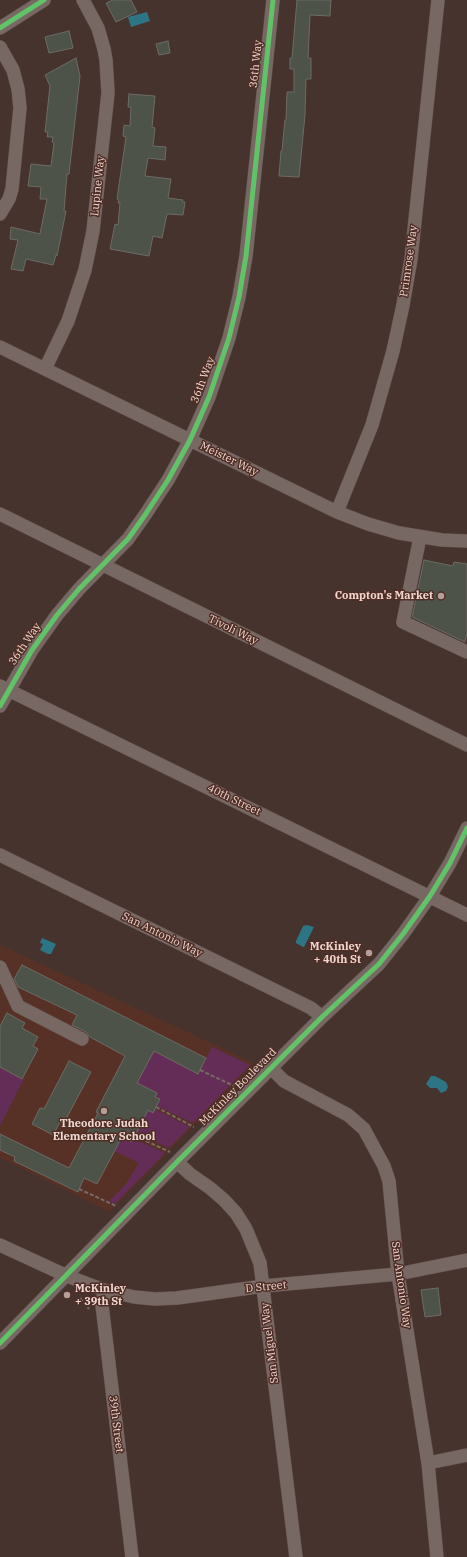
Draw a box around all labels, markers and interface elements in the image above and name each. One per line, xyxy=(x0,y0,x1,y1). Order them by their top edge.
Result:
street label: 36th Way xyxy=(247,39,265,89)
street label: Lupine Way xyxy=(88,155,108,217)
street label: Primrose Way xyxy=(397,224,421,298)
street label: 36th Way xyxy=(188,355,218,405)
street label: Meister Way xyxy=(198,439,260,479)
place label: Compton's Market xyxy=(335,589,433,603)
marker: Compton's Market xyxy=(436,591,446,601)
street label: Tivoli Way xyxy=(206,612,260,648)
street label: 36th Way xyxy=(6,620,44,668)
street label: 40th Street xyxy=(205,781,263,819)
street label: San Antonio Way xyxy=(120,910,204,960)
place label: McKinley + 40th St xyxy=(310,940,361,966)
marker: McKinley + 40th St xyxy=(364,948,374,958)
street label: McKinley Boulevard xyxy=(197,1046,279,1128)
marker: Theodore Judah Elementary School xyxy=(99,1106,109,1116)
place label: Theodore Judah Elementary School xyxy=(53,1117,155,1143)
street label: San Antonio Way xyxy=(388,1241,414,1329)
street label: D Street xyxy=(245,1278,287,1296)
place label: McKinley + 39th St xyxy=(75,1282,126,1308)
marker: McKinley + 39th St xyxy=(62,1290,72,1300)
street label: San Miguel Way xyxy=(258,1302,282,1384)
street label: 39th Street xyxy=(106,1395,126,1453)

